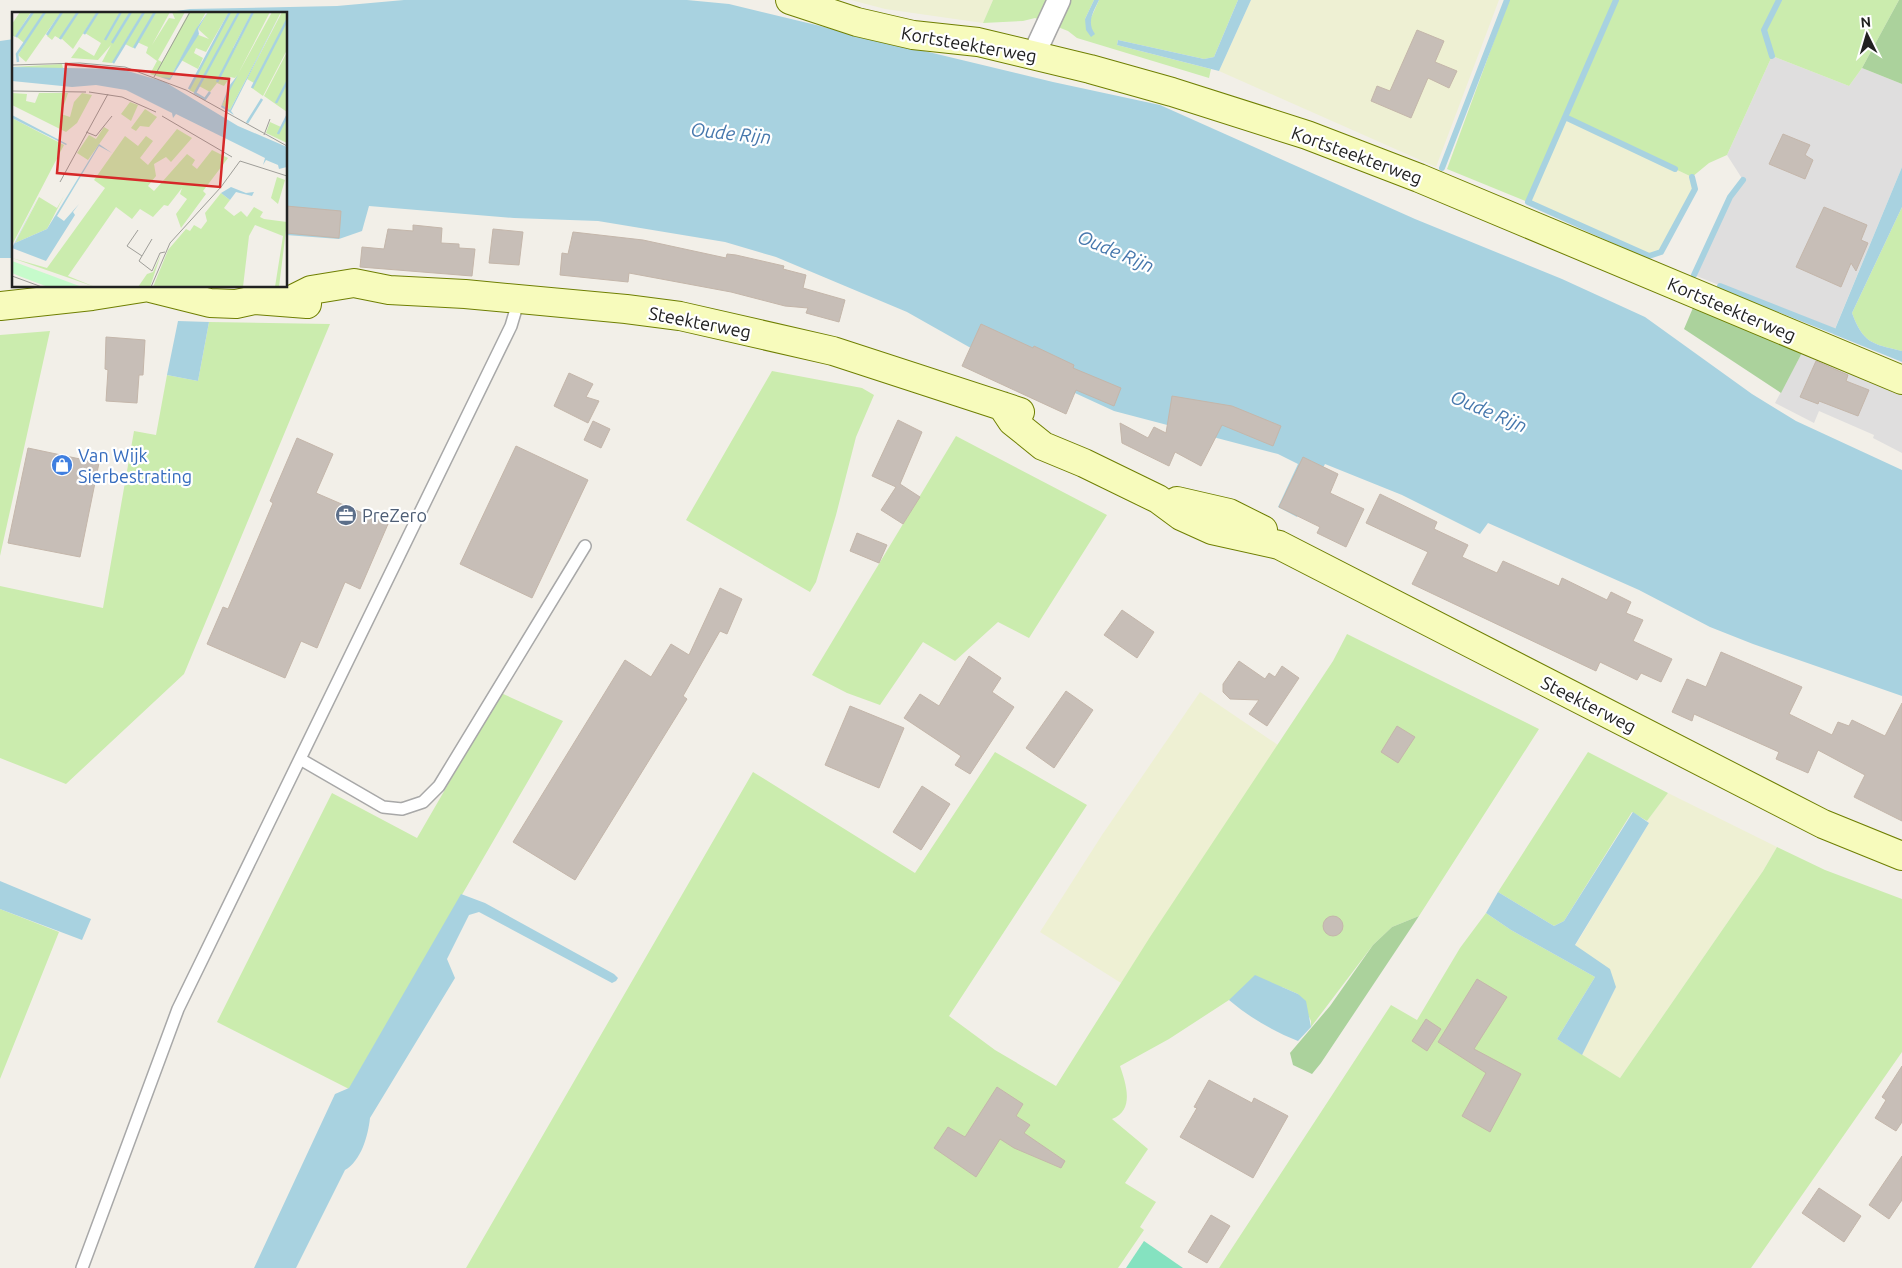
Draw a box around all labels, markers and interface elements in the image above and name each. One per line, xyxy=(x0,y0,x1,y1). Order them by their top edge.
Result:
north arrow xyxy=(1842,10,1892,60)
inset map xyxy=(12,12,288,288)
text: N xyxy=(1860,14,1872,30)
street label: Kortsteekterweg xyxy=(900,22,1038,66)
water label: Oude Rijn xyxy=(690,118,772,148)
street label: Kortsteekterweg xyxy=(1289,122,1425,188)
water label: Oude Rijn xyxy=(1074,225,1158,277)
street label: Kortsteekterweg xyxy=(1665,273,1799,345)
street label: Steekterweg xyxy=(647,302,753,342)
water label: Oude Rijn xyxy=(1447,385,1531,437)
place label: Van Wijk Sierbestrating xyxy=(78,445,192,486)
shop icon: Van Wijk Sierbestrating xyxy=(50,453,74,477)
office icon: PreZero xyxy=(334,503,358,527)
place label: PreZero xyxy=(362,505,427,525)
street label: Steekterweg xyxy=(1538,672,1640,736)

